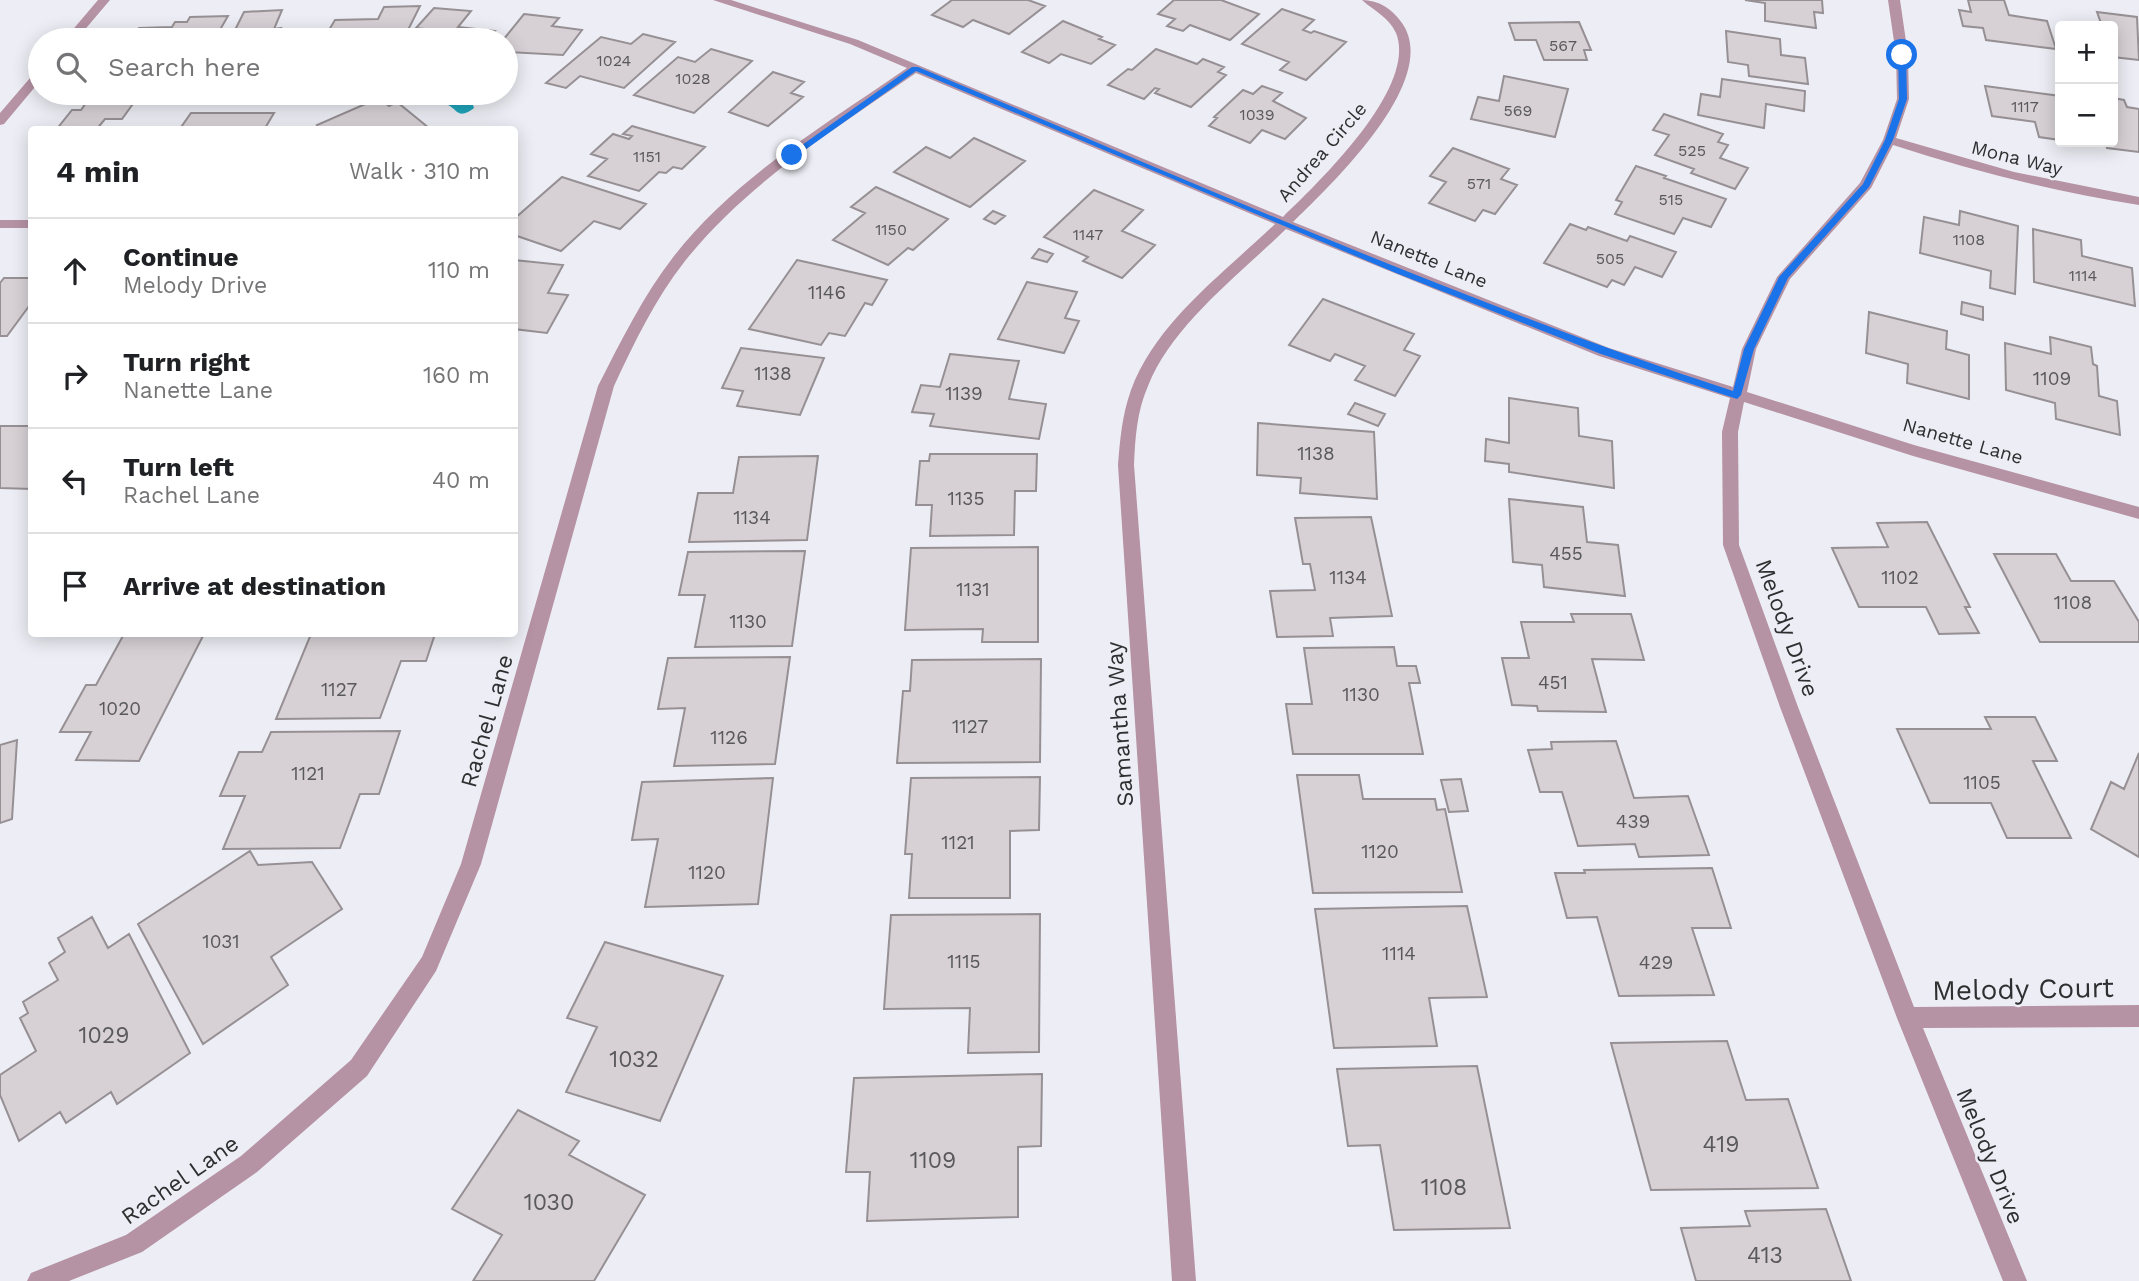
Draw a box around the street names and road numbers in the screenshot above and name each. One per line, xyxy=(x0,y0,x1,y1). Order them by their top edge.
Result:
street label: Andrea Circle xyxy=(1273,98,1371,206)
street label: Mona Way xyxy=(1969,136,2065,180)
street label: Nanette Lane xyxy=(1367,225,1491,293)
street label: Nanette Lane xyxy=(1900,413,2026,469)
street label: Melody Drive xyxy=(1750,556,1824,700)
street label: Samantha Way xyxy=(1101,640,1139,808)
street label: Rachel Lane xyxy=(455,651,519,791)
street label: Melody Court xyxy=(1932,971,2114,1007)
street label: Melody Drive xyxy=(1950,1084,2030,1228)
street label: Rachel Lane xyxy=(116,1130,244,1230)

